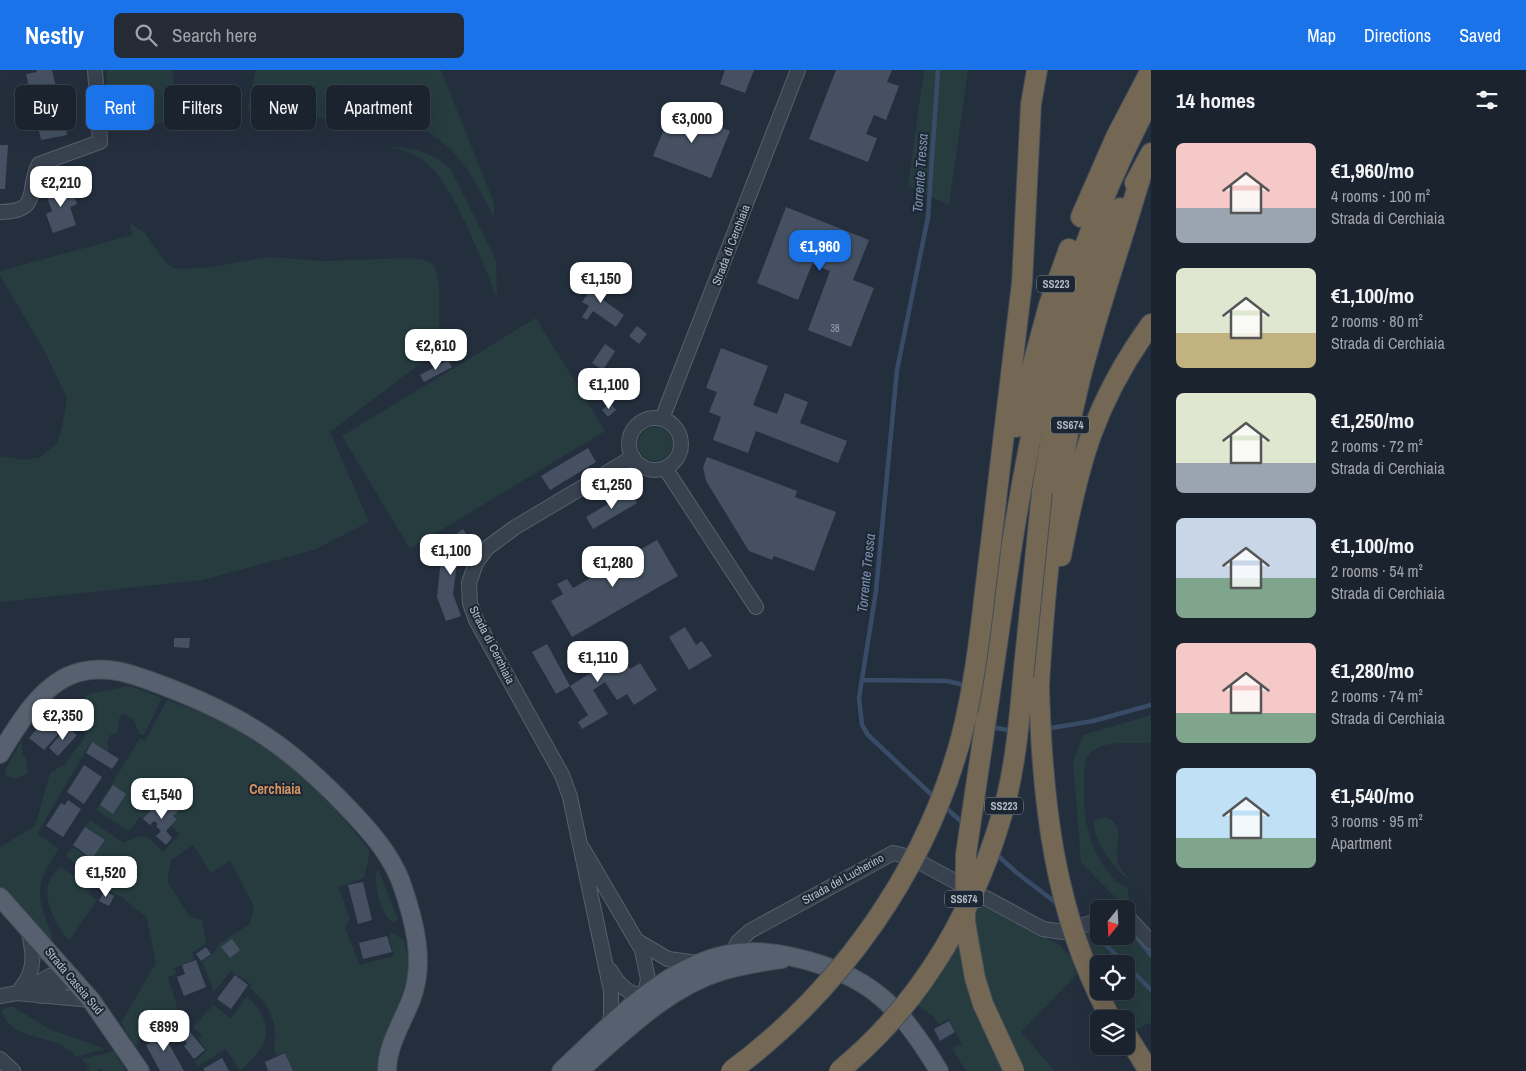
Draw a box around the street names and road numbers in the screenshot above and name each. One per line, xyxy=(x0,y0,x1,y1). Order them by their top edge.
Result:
street label: Strada di Cerchiaia xyxy=(708,202,754,288)
road number: SS223 xyxy=(1037,275,1075,292)
road number: SS674 xyxy=(1051,416,1089,434)
street label: Strada di Cerchiaia xyxy=(465,603,519,687)
road number: SS223 xyxy=(985,798,1023,814)
street label: Strada del Lucherino xyxy=(799,850,887,908)
road number: SS674 xyxy=(945,891,983,908)
street label: Strada Cassia Sud xyxy=(41,944,107,1018)

